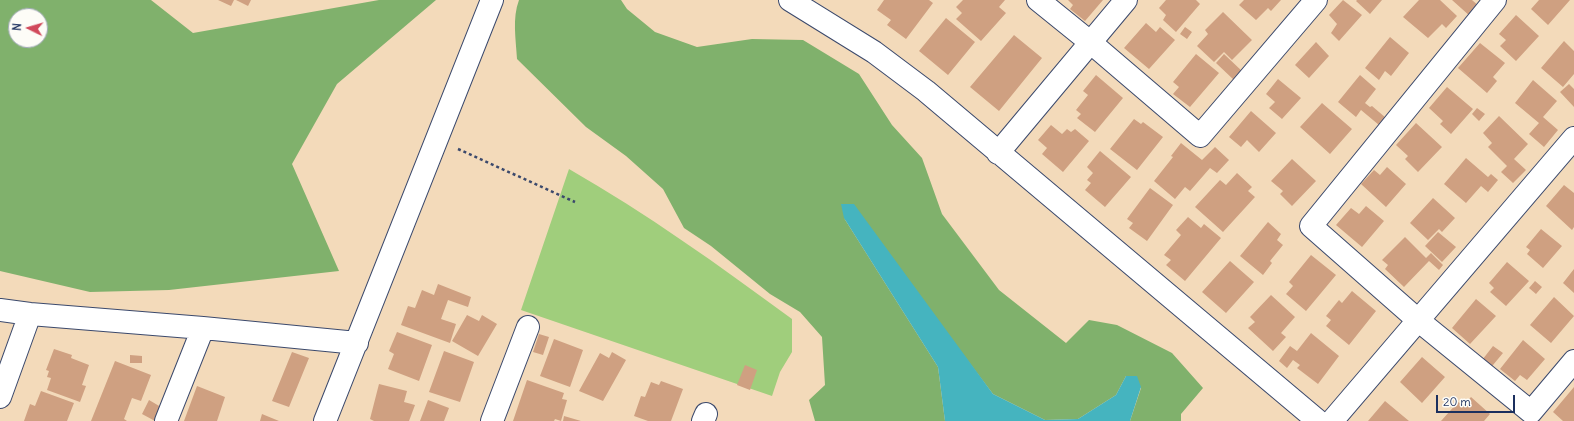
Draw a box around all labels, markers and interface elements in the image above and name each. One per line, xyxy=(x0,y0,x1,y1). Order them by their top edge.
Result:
north arrow xyxy=(8,8,48,48)
text: N xyxy=(10,23,24,31)
scale bar xyxy=(1438,387,1517,413)
text: 20 m xyxy=(1443,394,1471,409)

